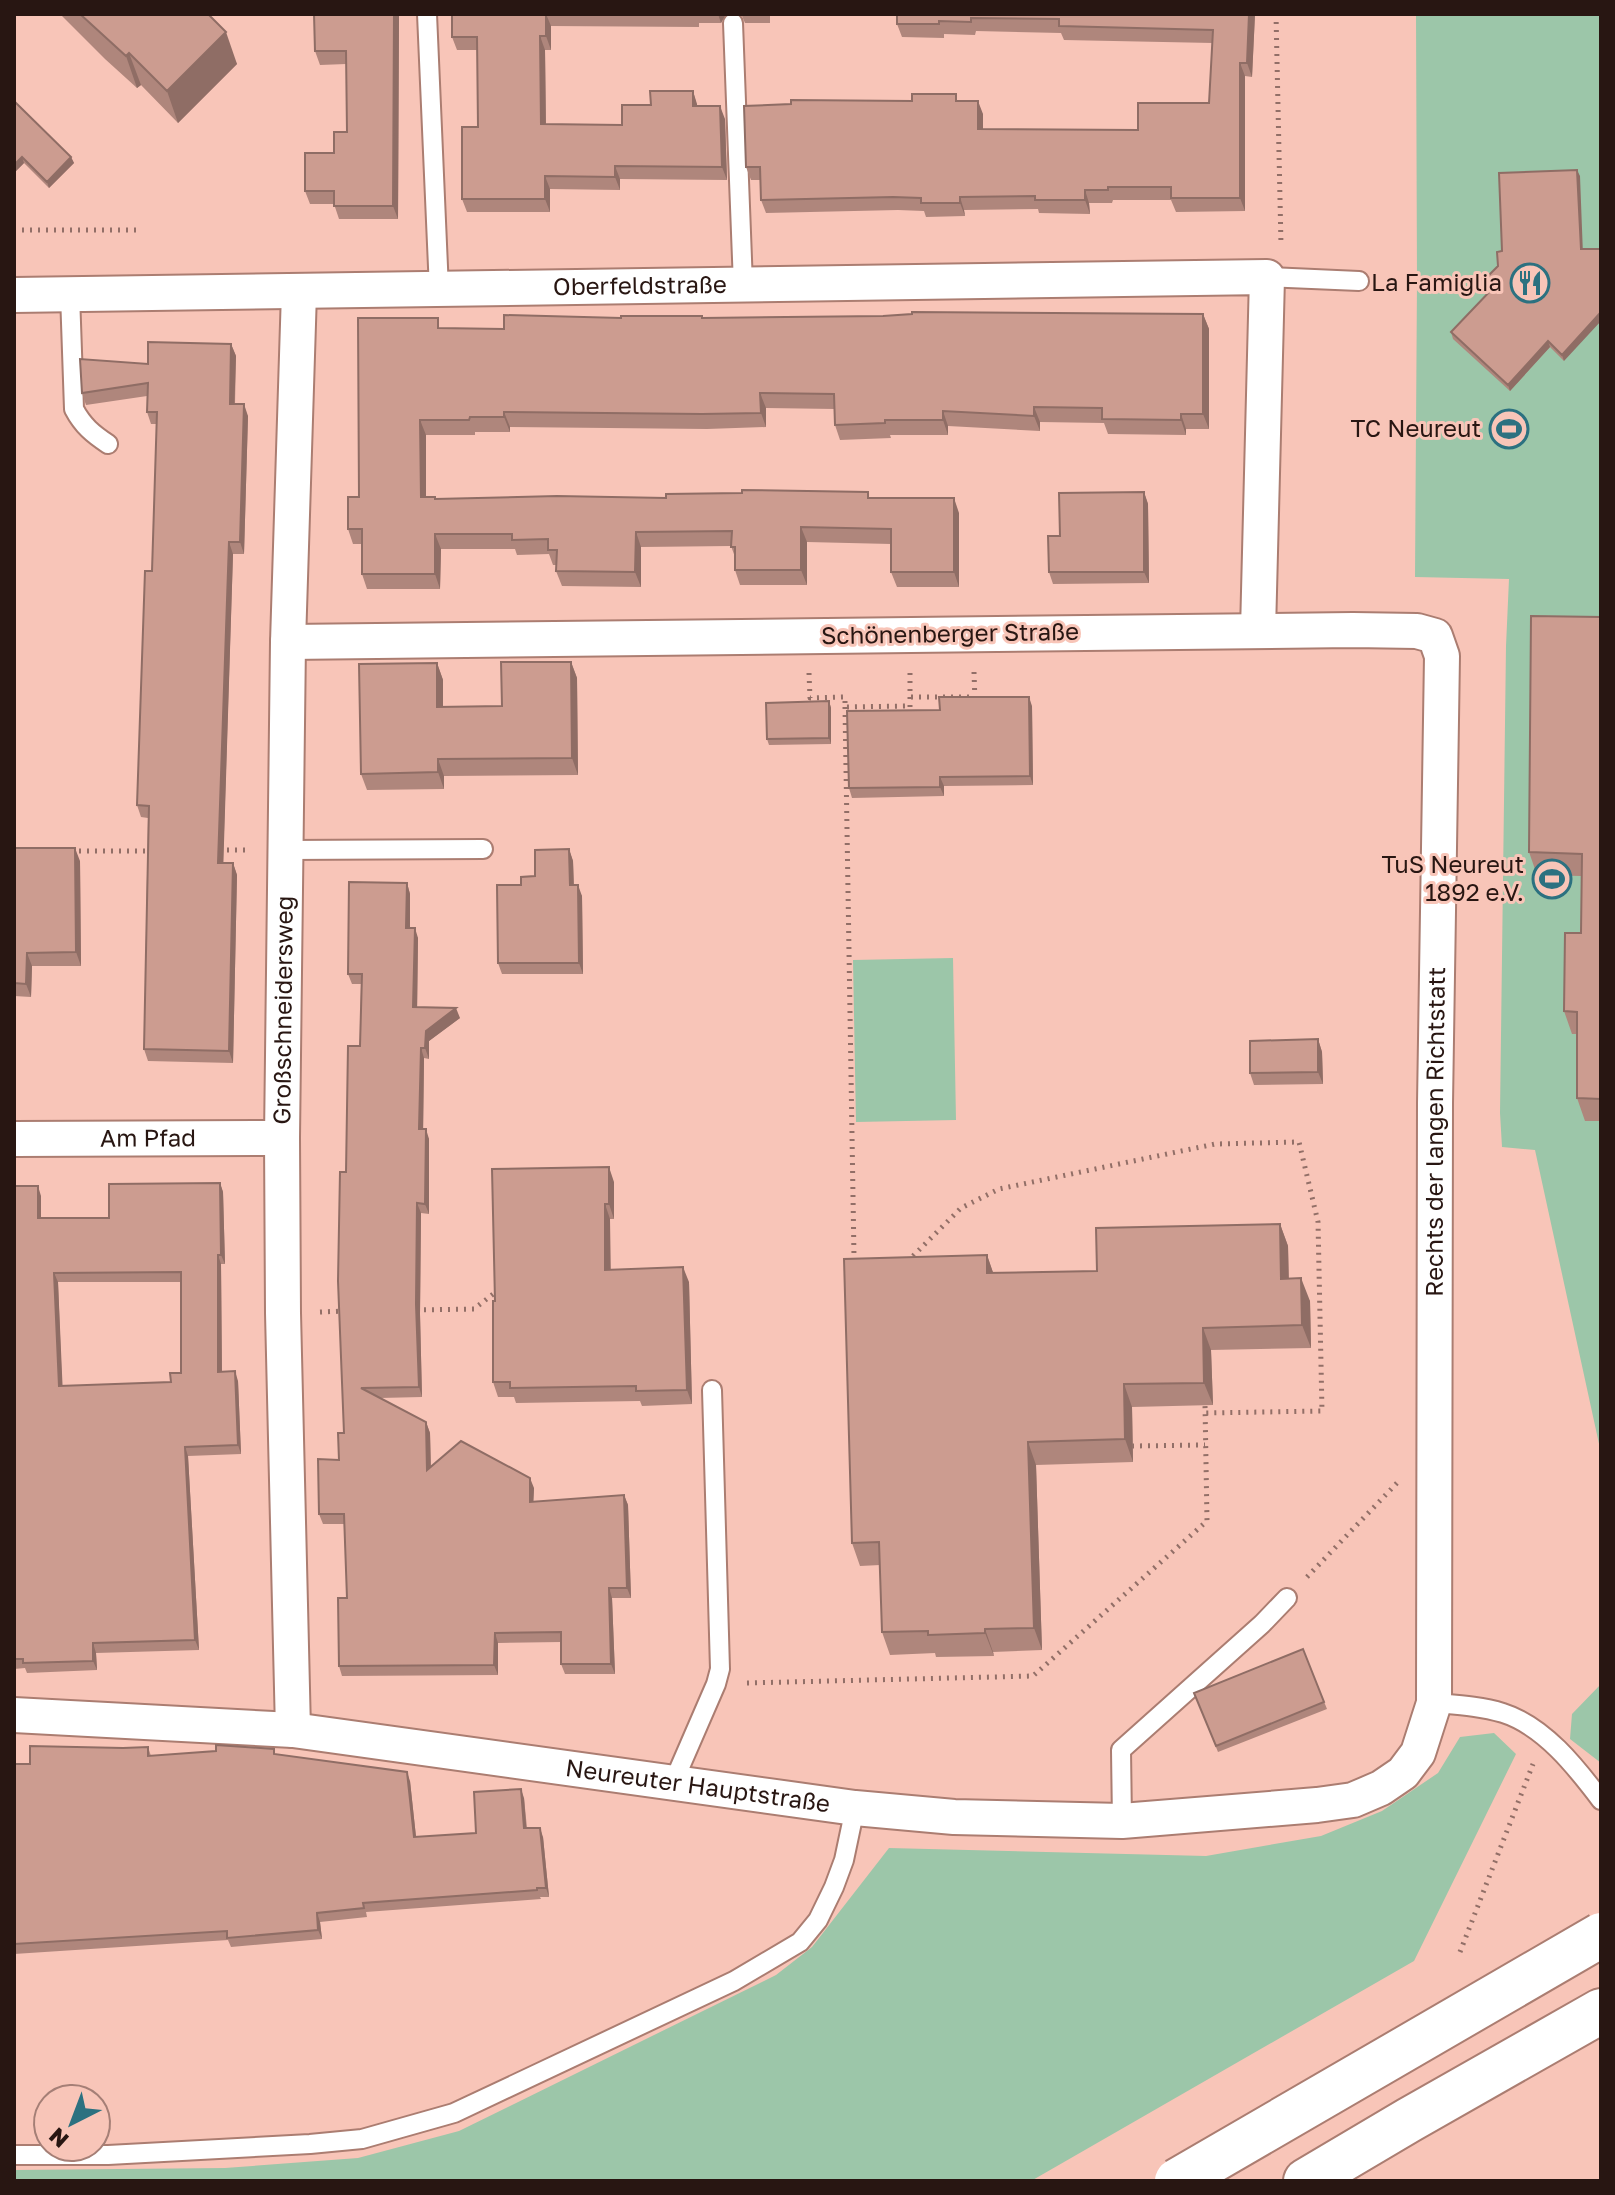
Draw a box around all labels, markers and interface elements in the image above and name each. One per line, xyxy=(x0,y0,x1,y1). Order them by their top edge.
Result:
restaurant icon: La Famiglia xyxy=(1509,262,1551,304)
place label: La Famiglia xyxy=(1371,267,1502,296)
street label: Oberfeldstraße xyxy=(553,269,727,300)
sports icon: TC Neureut xyxy=(1488,408,1530,450)
place label: TC Neureut xyxy=(1350,413,1481,442)
street label: Schönenberger Straße xyxy=(821,616,1079,649)
place label: TuS Neureut 1892 e.V. xyxy=(1382,849,1524,906)
sports icon: TuS Neureut 1892 e.V. xyxy=(1531,858,1573,900)
street label: Großschneidersweg xyxy=(266,896,298,1125)
street label: Rechts der langen Richtstatt xyxy=(1419,967,1450,1297)
street label: Am Pfad xyxy=(100,1122,196,1152)
street label: Neureuter Hauptstraße xyxy=(564,1752,832,1817)
north arrow xyxy=(32,2083,112,2163)
text: N xyxy=(43,2123,74,2154)

